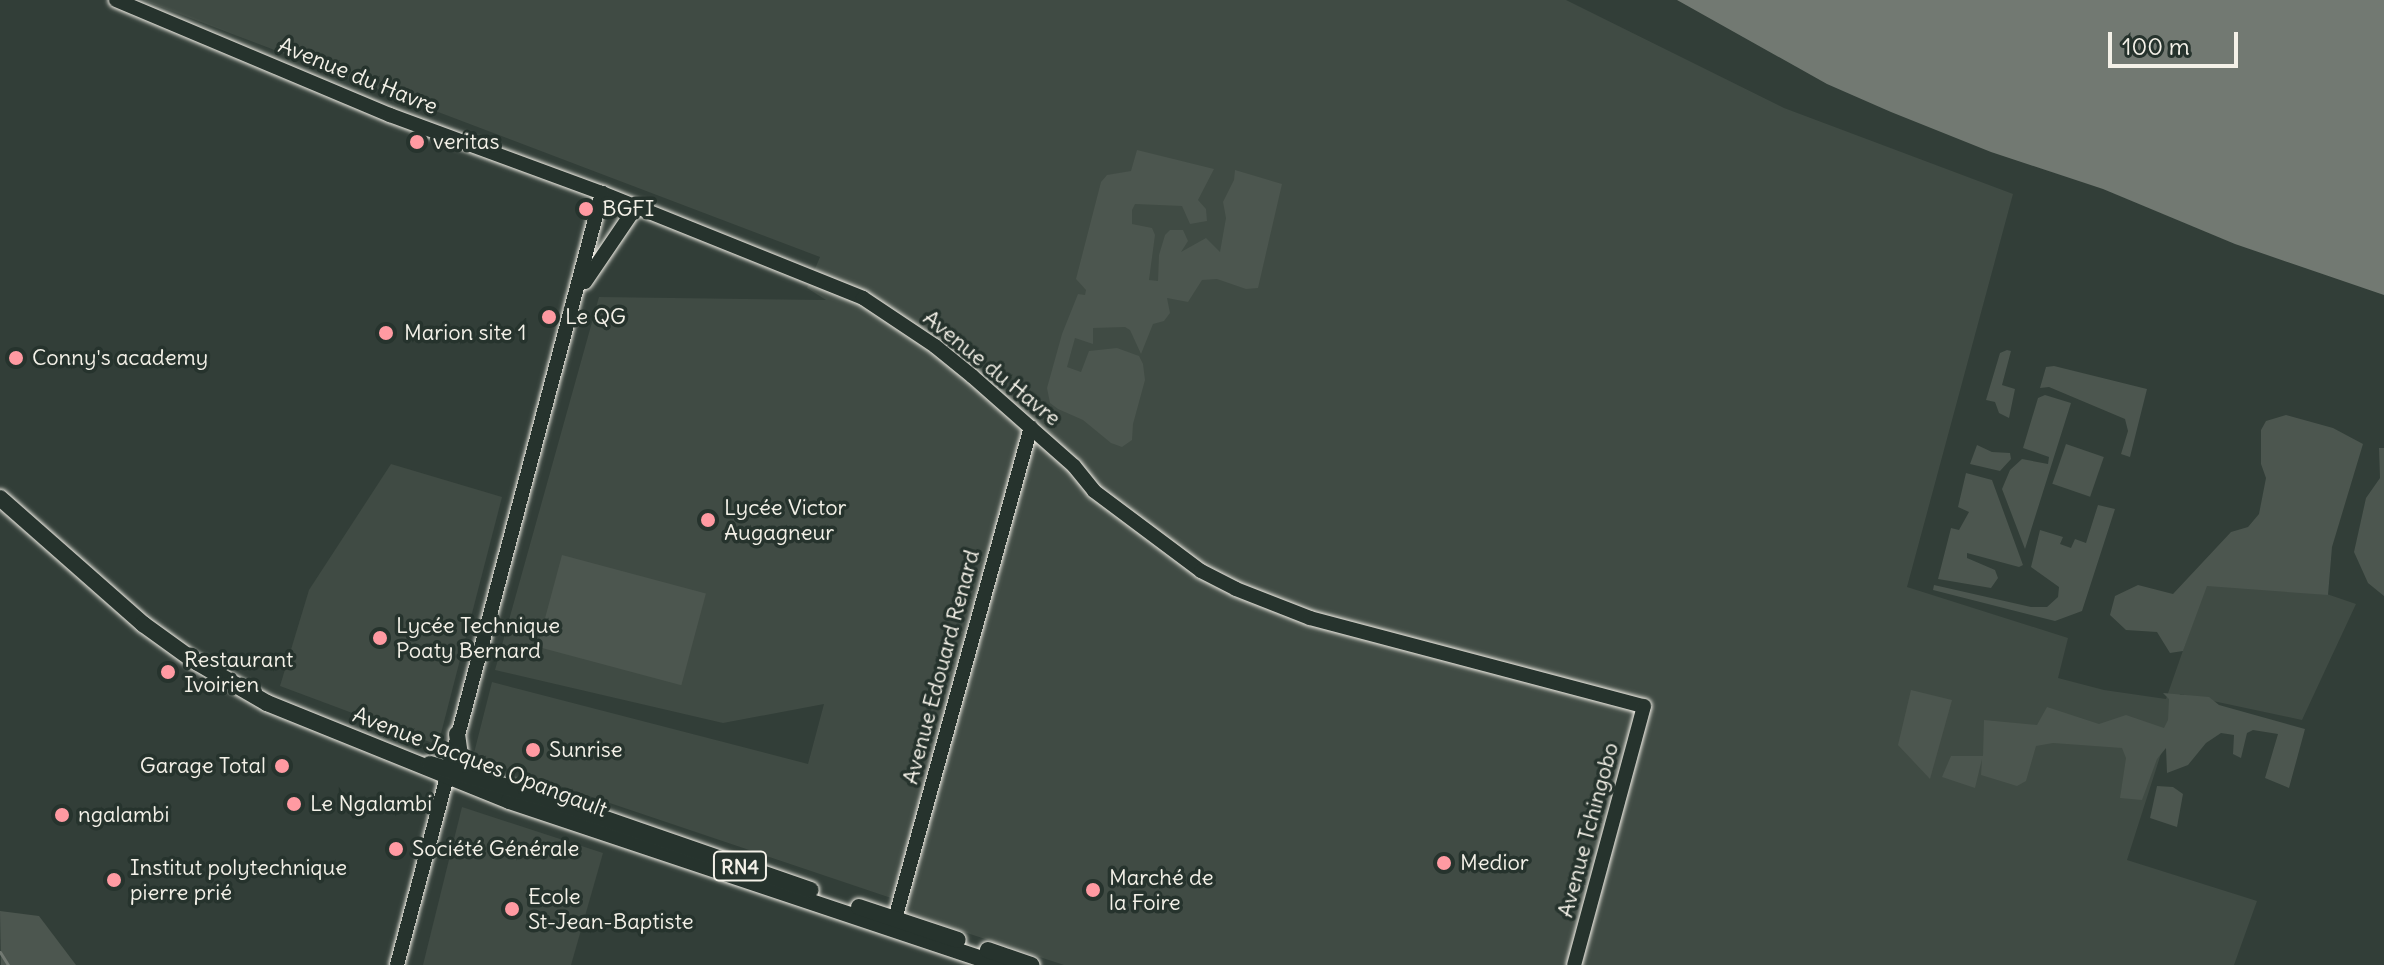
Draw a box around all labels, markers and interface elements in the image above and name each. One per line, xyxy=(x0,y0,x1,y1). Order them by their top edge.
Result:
scale bar xyxy=(2112,16,2242,66)
text: 100 m xyxy=(2122,31,2190,61)
street label: Avenue du Havre xyxy=(275,32,441,120)
place label: veritas xyxy=(433,129,499,155)
marker: veritas xyxy=(408,133,426,151)
place label: BGFI xyxy=(602,196,654,222)
marker: BGFI xyxy=(577,200,595,218)
place label: Le QG xyxy=(565,304,626,330)
street label: Avenue du Havre xyxy=(918,305,1066,431)
marker: Le QG xyxy=(540,308,558,326)
place label: Marion site 1 xyxy=(404,320,526,346)
marker: Marion site 1 xyxy=(375,322,397,344)
place label: Conny's academy xyxy=(32,345,208,371)
marker: Conny's academy xyxy=(7,349,25,367)
place label: Lycée Victor Augagneur xyxy=(724,494,847,546)
marker: Lycée Victor Augagneur xyxy=(699,511,717,529)
street label: Avenue Edouard Renard xyxy=(897,547,985,787)
place label: Lycée Technique Poaty Bernard xyxy=(396,612,560,664)
marker: Lycée Technique Poaty Bernard xyxy=(371,629,389,647)
place label: Restaurant Ivoirien xyxy=(184,646,293,698)
marker: Restaurant Ivoirien xyxy=(159,663,177,681)
street label: Avenue Jacques Opangault xyxy=(349,701,611,823)
place label: Sunrise xyxy=(549,737,623,763)
street label: Avenue Tchingobo xyxy=(1552,740,1624,920)
marker: Sunrise xyxy=(524,741,542,759)
place label: Garage Total xyxy=(140,753,266,779)
marker: Garage Total xyxy=(273,757,291,775)
place label: Le Ngalambi xyxy=(310,791,432,817)
marker: Le Ngalambi xyxy=(285,795,303,813)
place label: ngalambi xyxy=(78,802,169,828)
marker: ngalambi xyxy=(53,806,71,824)
place label: Société Générale xyxy=(412,836,579,862)
marker: Société Générale xyxy=(387,840,405,858)
road number: RN4 xyxy=(712,850,768,882)
place label: Medior xyxy=(1460,850,1529,876)
place label: Institut polytechnique pierre prié xyxy=(130,854,347,906)
marker: Medior xyxy=(1435,854,1453,872)
place label: Marché de la Foire xyxy=(1109,864,1214,916)
marker: Institut polytechnique pierre prié xyxy=(105,871,123,889)
marker: Marché de la Foire xyxy=(1084,881,1102,899)
place label: Ecole St-Jean-Baptiste xyxy=(528,883,694,934)
marker: Ecole St-Jean-Baptiste xyxy=(503,900,521,918)

